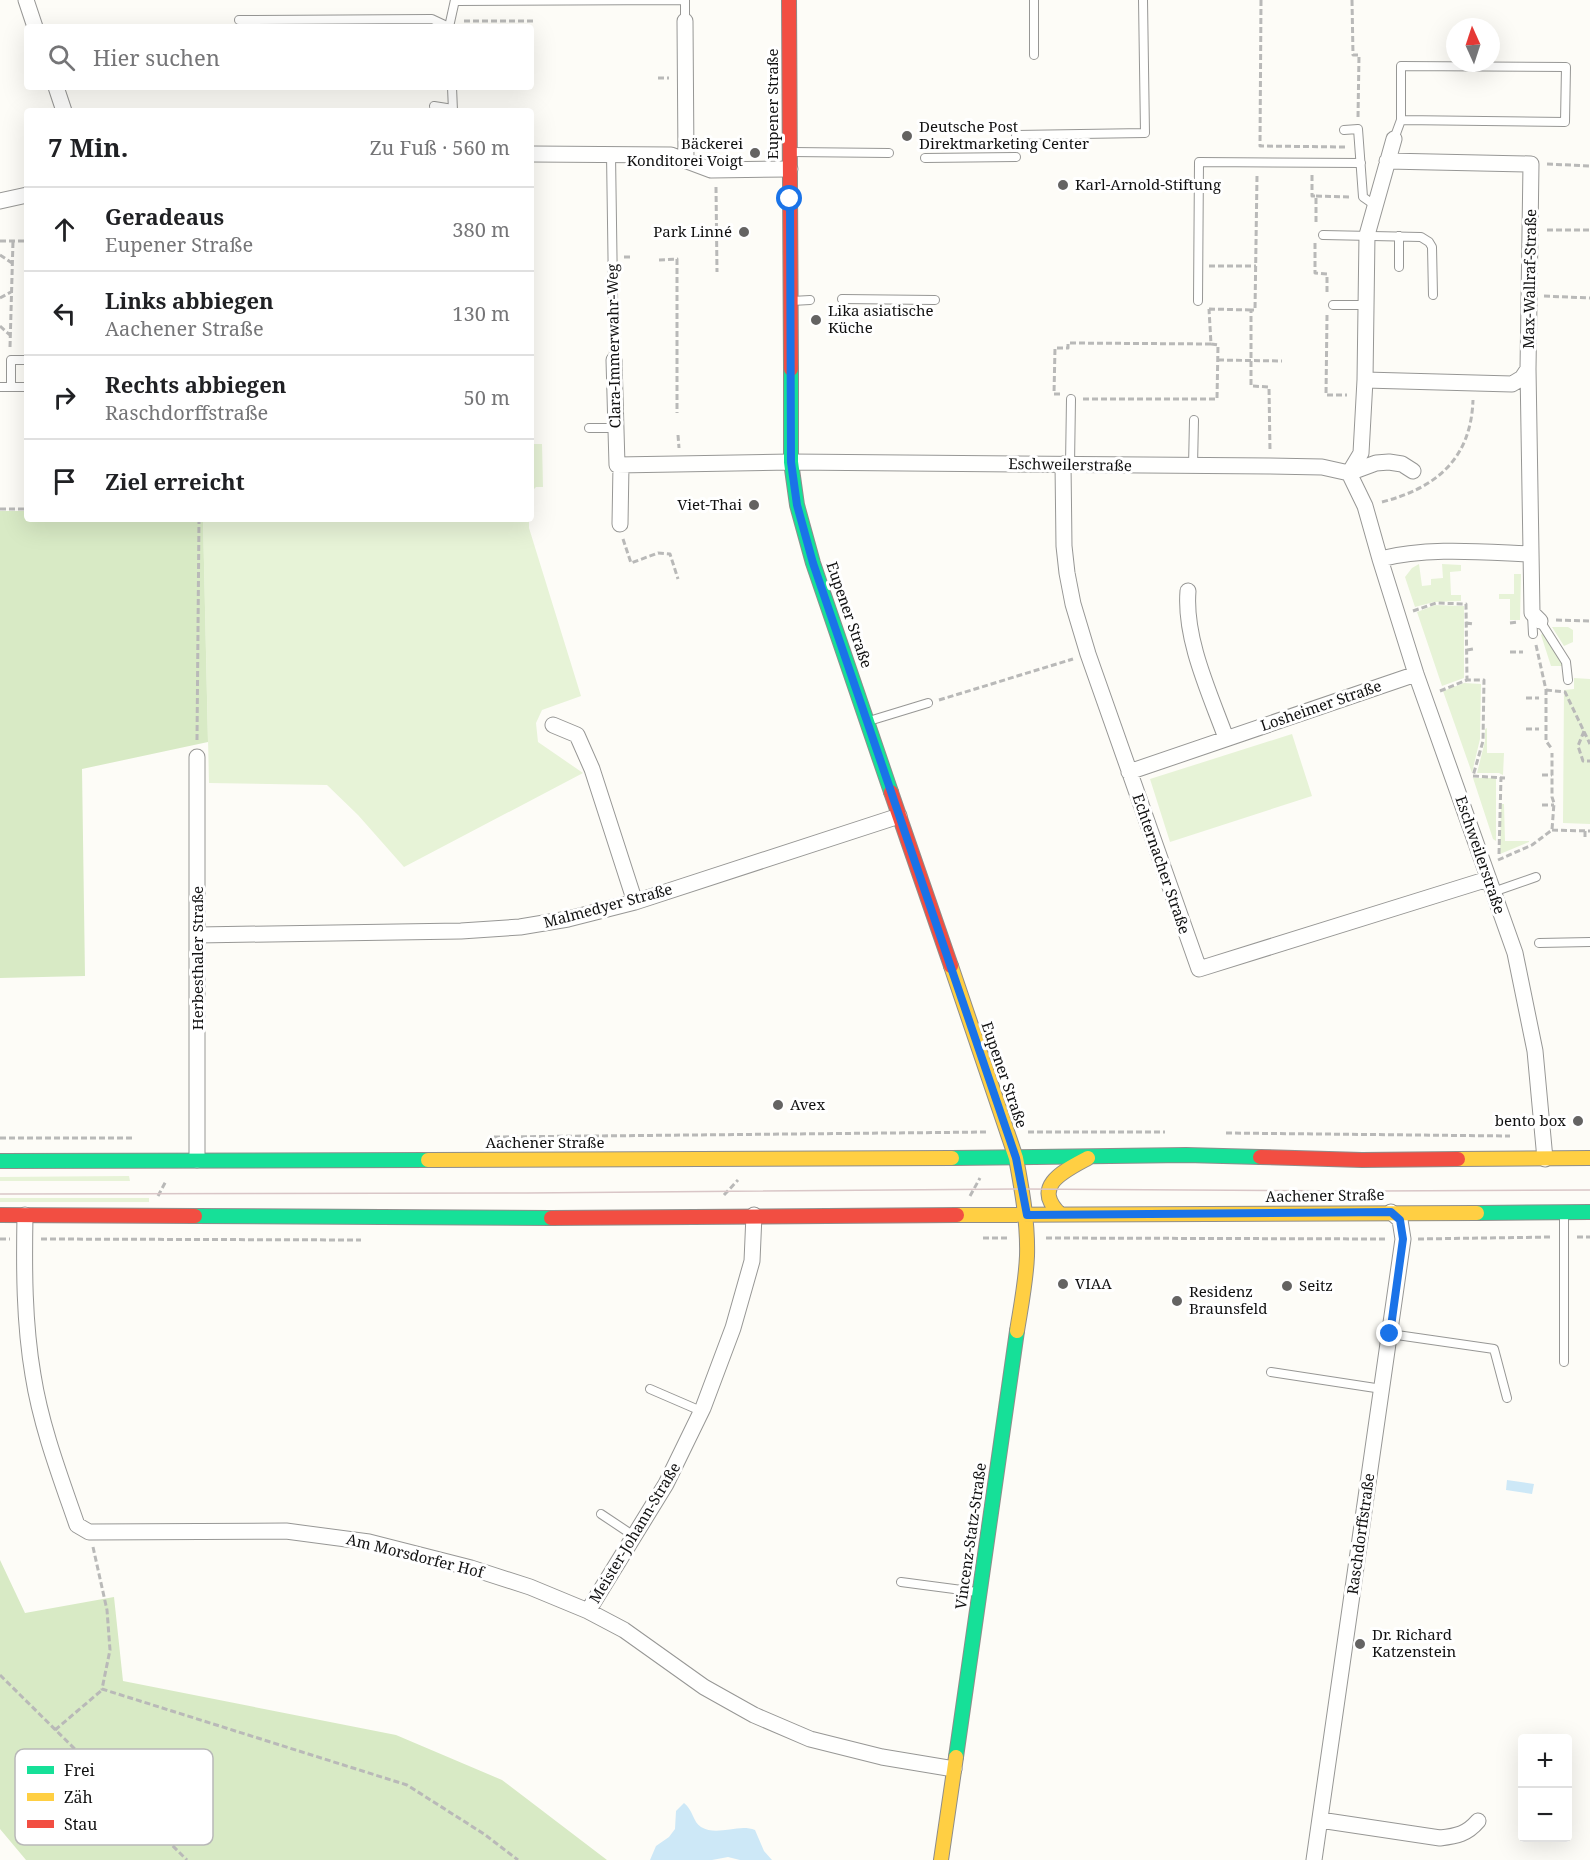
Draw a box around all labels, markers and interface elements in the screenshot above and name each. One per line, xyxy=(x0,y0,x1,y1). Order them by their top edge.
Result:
north arrow xyxy=(1446,18,1500,72)
search box xyxy=(24,24,534,90)
icon: search xyxy=(45,41,78,74)
text: Hier suchen xyxy=(93,42,220,72)
street label: Eupener Straße xyxy=(762,48,782,160)
place label: Deutsche Post Direktmarketing Center xyxy=(919,116,1089,153)
text: 7 Min. xyxy=(48,129,128,165)
marker: Deutsche Post Direktmarketing Center xyxy=(900,129,914,143)
place label: Bäckerei Konditorei Voigt xyxy=(627,133,743,170)
text: Zu Fuß · 560 m xyxy=(370,134,510,161)
marker: Bäckerei Konditorei Voigt xyxy=(748,146,762,160)
place label: Karl-Arnold-Stiftung xyxy=(1075,174,1221,194)
marker: Karl-Arnold-Stiftung xyxy=(1056,178,1070,192)
route start xyxy=(776,185,802,211)
text: Geradeaus xyxy=(105,201,224,231)
street label: Max-Wallraf-Straße xyxy=(1518,209,1540,349)
icon: ahead xyxy=(48,213,81,246)
text: 380 m xyxy=(452,216,510,243)
place label: Park Linné xyxy=(653,221,732,241)
marker: Park Linné xyxy=(737,225,751,239)
text: Eupener Straße xyxy=(105,231,253,258)
street label: Clara-Immerwahr-Weg xyxy=(602,264,624,428)
text: Links abbiegen xyxy=(105,285,274,315)
icon: left xyxy=(48,297,81,330)
text: 130 m xyxy=(452,300,510,327)
place label: Lika asiatische Küche xyxy=(828,300,934,337)
marker: Lika asiatische Küche xyxy=(809,313,823,327)
text: Aachener Straße xyxy=(105,315,264,342)
text: Rechts abbiegen xyxy=(105,369,286,399)
icon: right xyxy=(48,381,81,414)
text: 50 m xyxy=(464,384,510,411)
text: Raschdorffstraße xyxy=(105,399,268,426)
street label: Eschweilerstraße xyxy=(1008,453,1132,475)
icon: arrive xyxy=(48,465,81,498)
text: Ziel erreicht xyxy=(105,466,245,496)
place label: Viet-Thai xyxy=(677,494,742,514)
marker: Viet-Thai xyxy=(747,498,761,512)
street label: Eupener Straße xyxy=(822,559,877,670)
street label: Losheimer Straße xyxy=(1258,675,1384,735)
street label: Echternacher Straße xyxy=(1129,791,1195,936)
street label: Eschweilerstraße xyxy=(1451,793,1511,916)
street label: Malmedyer Straße xyxy=(541,878,674,932)
street label: Herbesthaler Straße xyxy=(187,886,207,1030)
street label: Eupener Straße xyxy=(977,1019,1032,1130)
place label: Avex xyxy=(790,1094,825,1114)
marker: Avex xyxy=(771,1098,785,1112)
place label: bento box xyxy=(1495,1110,1566,1130)
marker: bento box xyxy=(1571,1114,1585,1128)
street label: Aachener Straße xyxy=(486,1132,605,1152)
street label: Aachener Straße xyxy=(1265,1184,1385,1206)
place label: VIAA xyxy=(1075,1273,1112,1293)
place label: Seitz xyxy=(1299,1275,1333,1295)
marker: VIAA xyxy=(1056,1277,1070,1291)
marker: Seitz xyxy=(1280,1279,1294,1293)
place label: Residenz Braunsfeld xyxy=(1189,1281,1267,1318)
marker: Residenz Braunsfeld xyxy=(1170,1294,1184,1308)
route end xyxy=(1376,1320,1402,1346)
street label: Meister-Johann-Straße xyxy=(584,1458,684,1607)
street label: Vincenz-Statz-Straße xyxy=(950,1461,990,1610)
street label: Raschdorffstraße xyxy=(1342,1472,1378,1596)
street label: Am Morsdorfer Hof xyxy=(345,1528,487,1582)
place label: Dr. Richard Katzenstein xyxy=(1372,1624,1456,1661)
marker: Dr. Richard Katzenstein xyxy=(1353,1637,1367,1651)
map controls xyxy=(1518,1734,1572,1842)
button: + xyxy=(1518,1734,1572,1788)
legend xyxy=(15,1749,213,1845)
text: Frei xyxy=(64,1759,95,1781)
text: Zäh xyxy=(64,1786,93,1808)
button: − xyxy=(1518,1788,1572,1842)
text: Stau xyxy=(64,1813,98,1835)

